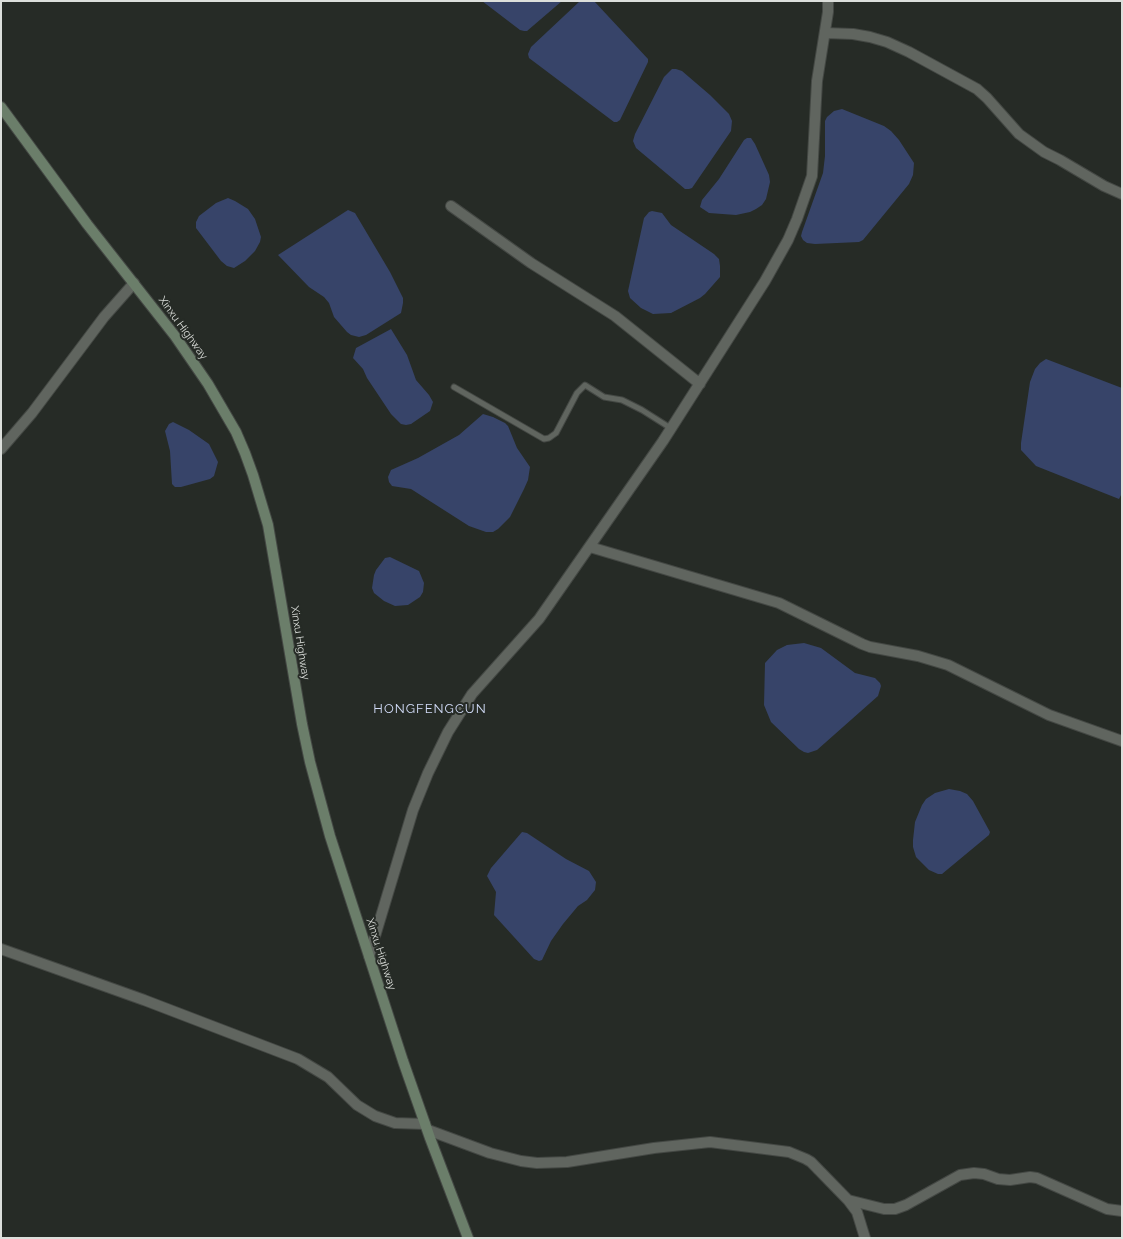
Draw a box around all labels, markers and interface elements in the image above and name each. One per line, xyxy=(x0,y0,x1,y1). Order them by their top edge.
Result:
street label: Xinxu Highway xyxy=(156,294,210,362)
street label: Xinxu Highway xyxy=(288,605,312,681)
district label: HONGFENGCUN xyxy=(373,701,487,717)
street label: Xinxu Highway xyxy=(363,916,399,992)

